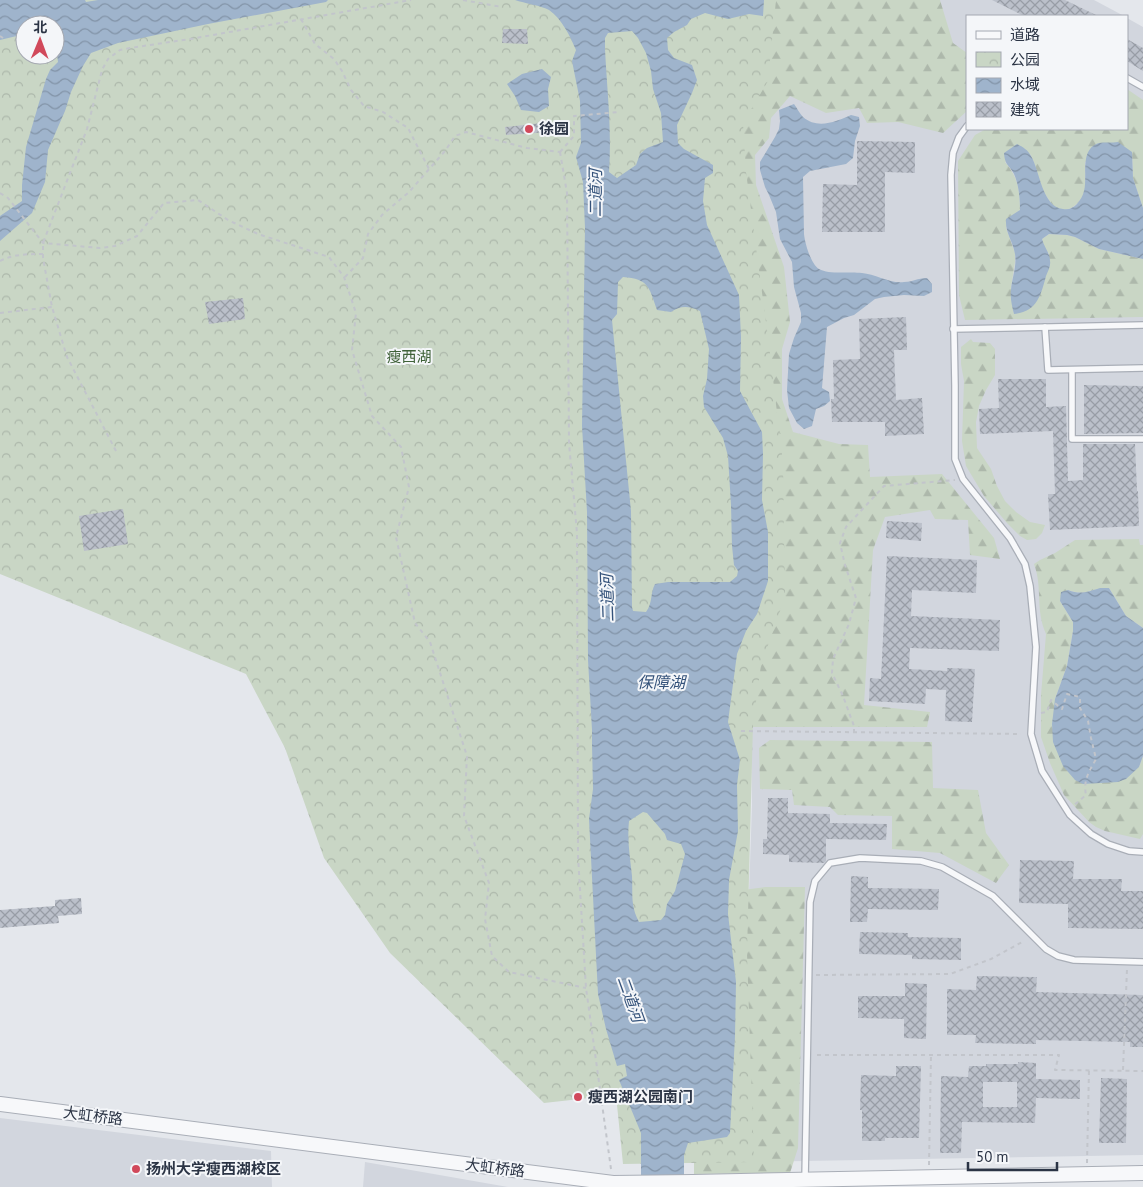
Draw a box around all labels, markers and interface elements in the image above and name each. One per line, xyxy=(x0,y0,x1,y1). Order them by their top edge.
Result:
north arrow xyxy=(15,15,65,65)
legend xyxy=(966,15,1128,130)
text: 北 xyxy=(33,18,47,36)
text: 道路 xyxy=(1010,25,1040,44)
text: 公园 xyxy=(1010,50,1040,69)
text: 水域 xyxy=(1010,75,1040,94)
text: 建筑 xyxy=(1010,100,1040,119)
place label: 徐园 xyxy=(539,119,569,138)
marker: 徐园 xyxy=(523,123,535,135)
water label: 二道河 xyxy=(585,166,605,217)
park label: 瘦西湖 xyxy=(386,347,432,366)
water label: 二道河 xyxy=(596,571,618,622)
water label: 保障湖 xyxy=(637,672,688,692)
water label: 二道河 xyxy=(613,973,650,1028)
place label: 瘦西湖公园南门 xyxy=(588,1087,693,1106)
marker: 瘦西湖公园南门 xyxy=(572,1091,584,1103)
street label: 大虹桥路 xyxy=(62,1102,124,1129)
scale bar xyxy=(968,1140,1057,1172)
text: 50 m xyxy=(976,1147,1009,1166)
street label: 大虹桥路 xyxy=(464,1154,526,1181)
place label: 扬州大学瘦西湖校区 xyxy=(146,1159,281,1178)
marker: 扬州大学瘦西湖校区 xyxy=(130,1163,142,1175)

